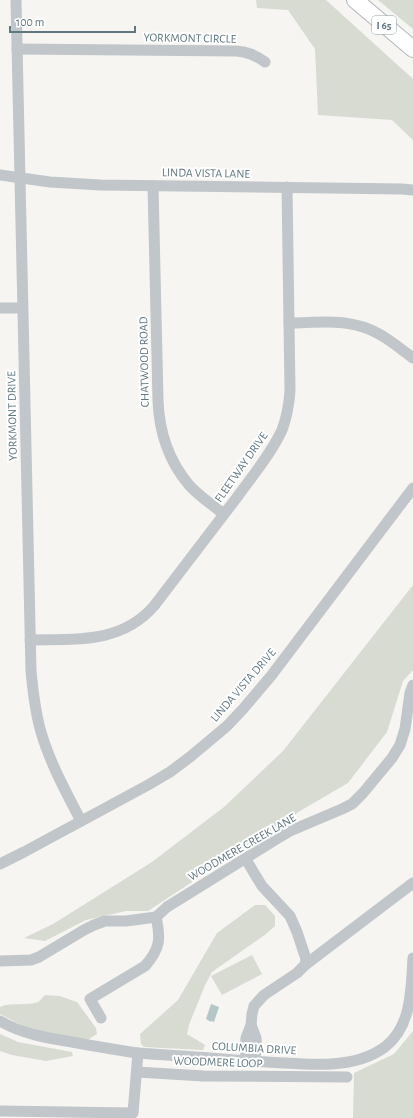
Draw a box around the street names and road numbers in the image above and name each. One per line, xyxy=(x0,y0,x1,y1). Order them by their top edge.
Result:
road number: I 65 xyxy=(372,16,396,34)
street label: YORKMONT CIRCLE xyxy=(144,31,237,45)
street label: LINDA VISTA LANE xyxy=(162,166,251,180)
street label: CHATWOOD ROAD xyxy=(137,316,151,407)
street label: YORKMONT DRIVE xyxy=(5,371,19,461)
street label: FLEETWAY DRIVE xyxy=(212,429,270,504)
street label: LINDA VISTA DRIVE xyxy=(208,646,278,724)
street label: WOODMERE CREEK LANE xyxy=(186,811,298,883)
street label: COLUMBIA DRIVE xyxy=(212,1040,297,1056)
street label: WOODMERE LOOP xyxy=(173,1054,263,1070)

